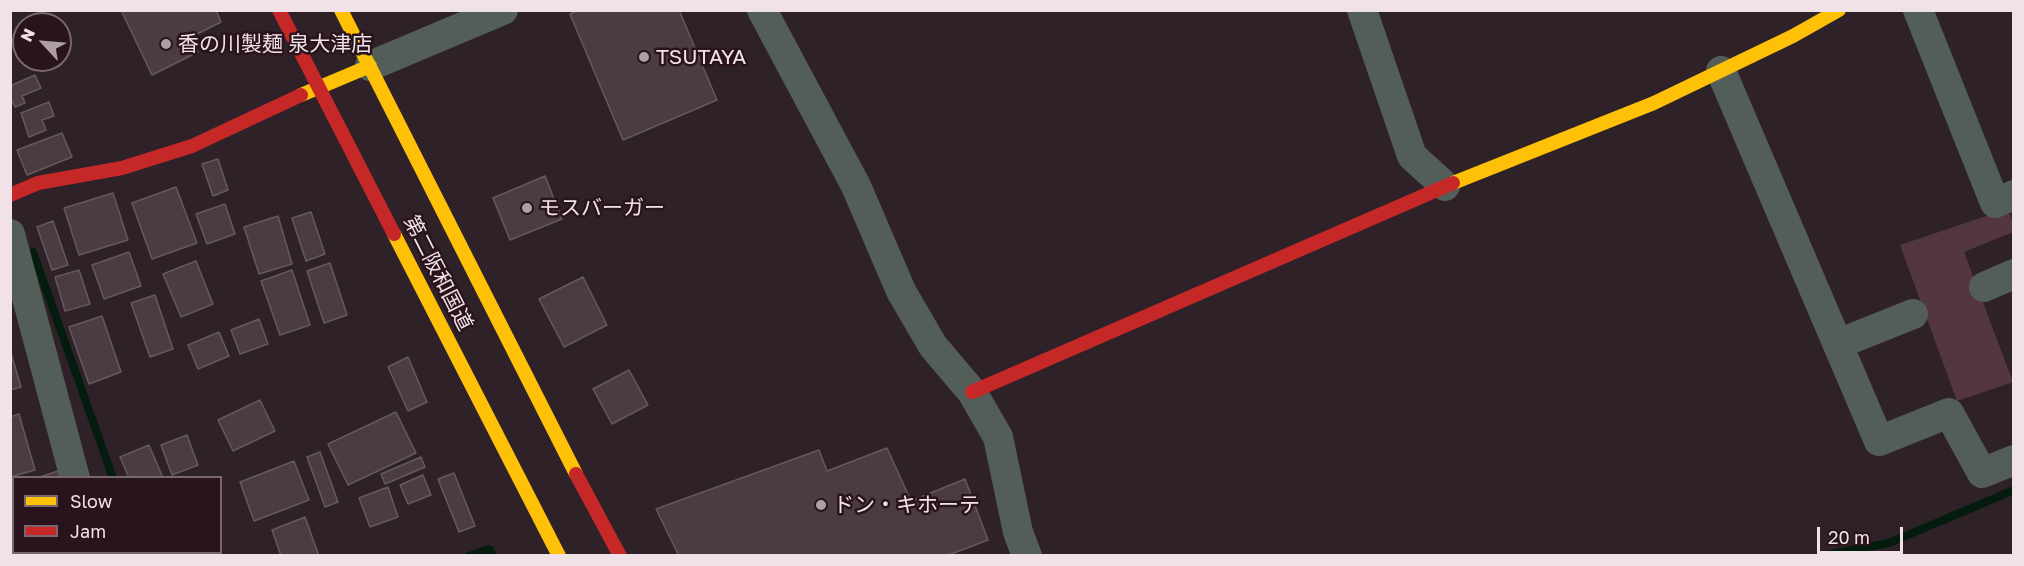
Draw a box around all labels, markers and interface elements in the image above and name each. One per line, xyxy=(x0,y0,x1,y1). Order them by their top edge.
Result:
north arrow xyxy=(12,12,72,72)
text: N xyxy=(16,25,39,45)
place label: 香の川製麺 泉大津店 xyxy=(178,31,372,57)
marker: 香の川製麺 泉大津店 xyxy=(159,37,173,51)
place label: TSUTAYA xyxy=(656,44,746,70)
marker: TSUTAYA xyxy=(637,50,651,64)
place label: モスバーガー xyxy=(539,195,665,221)
marker: モスバーガー xyxy=(520,201,534,215)
street label: 第二阪和国道 xyxy=(398,211,478,335)
legend xyxy=(12,476,222,554)
text: Slow xyxy=(70,490,112,512)
place label: ドン・キホーテ xyxy=(833,492,980,518)
marker: ドン・キホーテ xyxy=(814,498,828,512)
scale bar xyxy=(1820,515,1906,553)
text: Jam xyxy=(70,520,106,542)
text: 20 m xyxy=(1828,526,1870,548)

